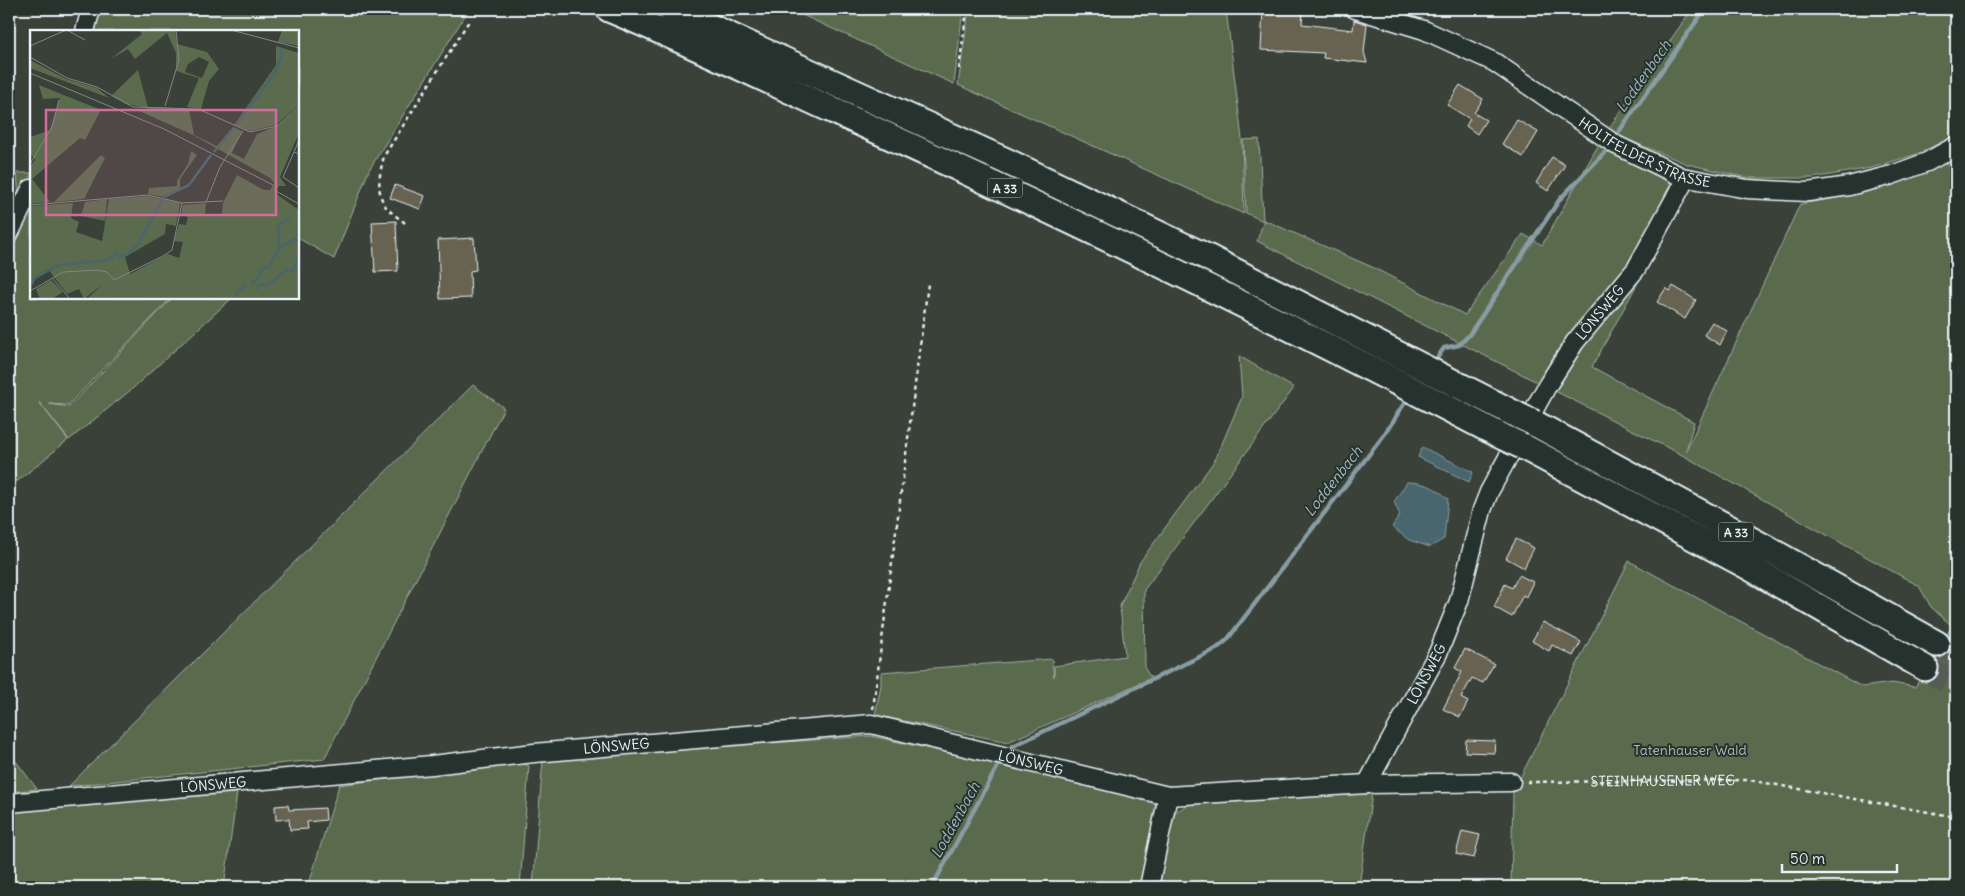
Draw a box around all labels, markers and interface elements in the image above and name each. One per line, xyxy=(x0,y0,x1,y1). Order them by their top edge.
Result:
inset map xyxy=(30,30,299,299)
water label: Loddenbach xyxy=(1611,36,1675,116)
street label: HOLTFELDER STRASSE xyxy=(1575,113,1712,191)
road number: A 33 xyxy=(988,178,1022,198)
street label: LÖNSWEG xyxy=(1572,281,1628,343)
water label: Loddenbach xyxy=(1300,442,1366,520)
road number: A 33 xyxy=(1718,522,1754,542)
street label: LÖNSWEG xyxy=(1403,641,1450,708)
street label: LÖNSWEG xyxy=(582,734,650,758)
park label: Tatenhauser Wald xyxy=(1633,741,1747,759)
street label: LÖNSWEG xyxy=(996,746,1065,779)
street label: STEINHAUSENER WEG xyxy=(1590,771,1736,790)
street label: LÖNSWEG xyxy=(179,773,247,797)
water label: Loddenbach xyxy=(926,778,984,861)
scale bar xyxy=(1782,841,1898,873)
text: 50 m xyxy=(1790,849,1825,868)

